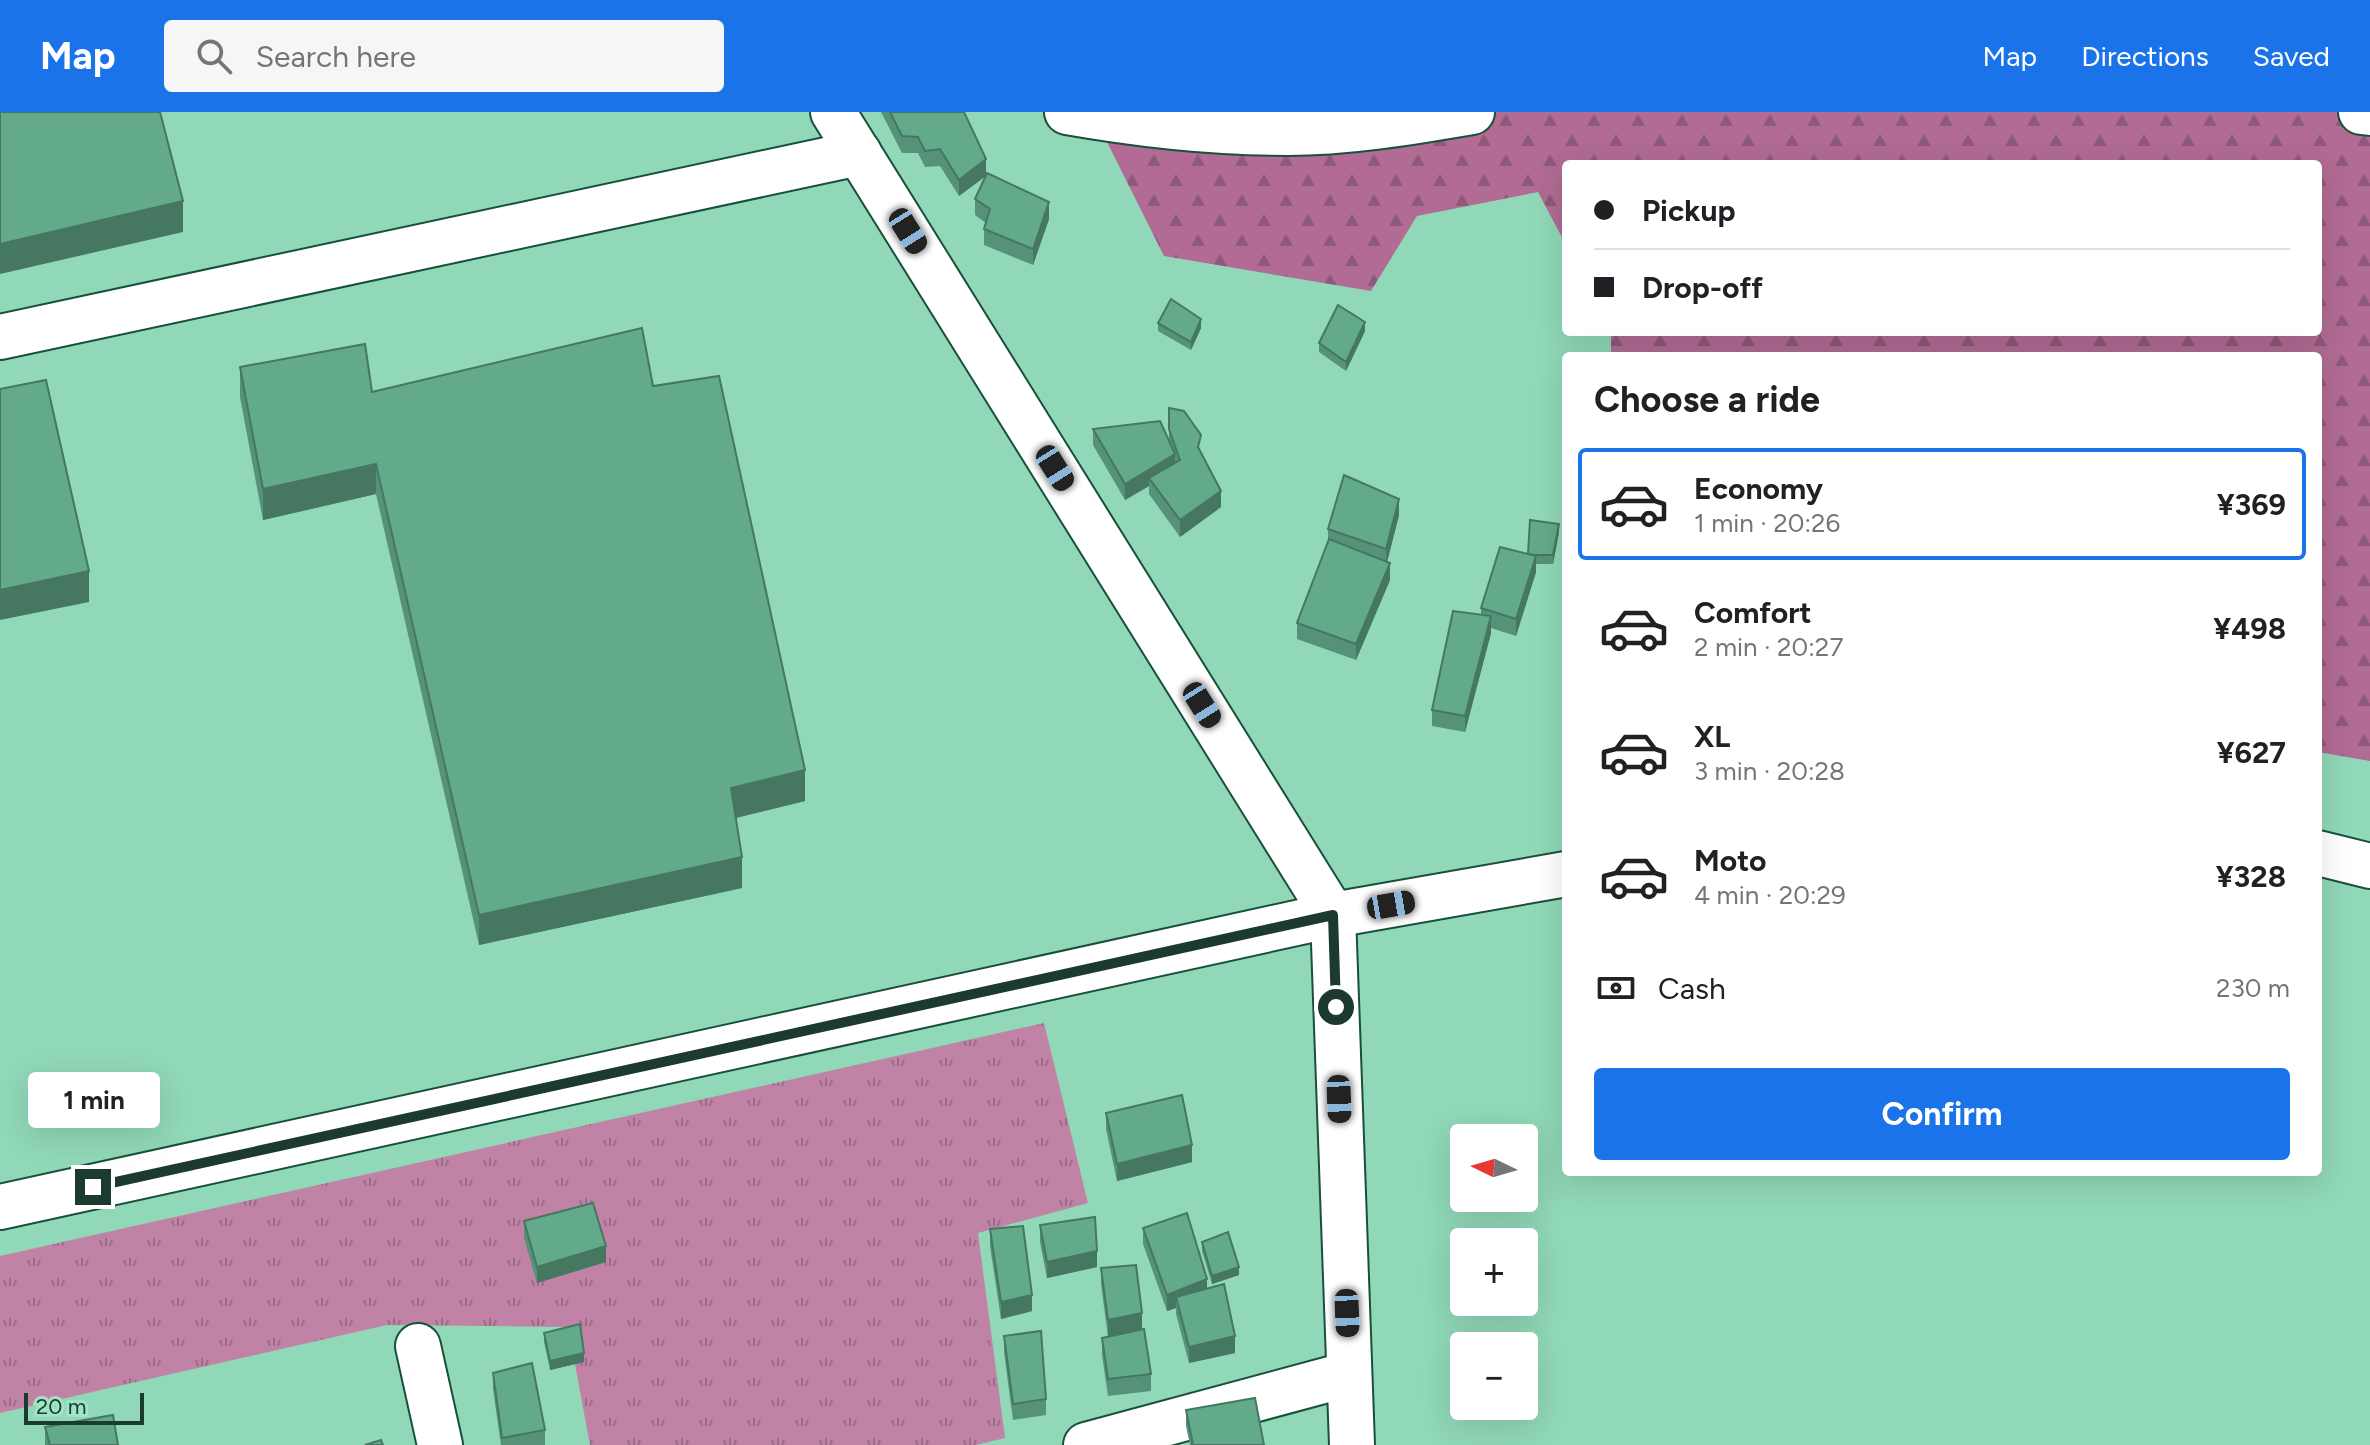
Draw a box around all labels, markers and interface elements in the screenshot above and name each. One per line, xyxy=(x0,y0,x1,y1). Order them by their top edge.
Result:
search box xyxy=(164,20,724,92)
text: Map xyxy=(40,33,116,79)
icon: search xyxy=(192,34,236,78)
text: Search here xyxy=(256,38,416,75)
text: Map xyxy=(1983,39,2037,73)
text: Directions xyxy=(2081,39,2209,73)
text: Saved xyxy=(2253,39,2330,73)
text: Pickup xyxy=(1642,192,1736,229)
car xyxy=(885,204,931,258)
text: Drop-off xyxy=(1642,269,1763,306)
text: Choose a ride xyxy=(1594,378,1820,421)
car xyxy=(1032,441,1078,495)
icon: car xyxy=(1598,468,1670,540)
text: Economy xyxy=(1694,470,1823,507)
text: ¥369 xyxy=(2217,486,2286,523)
text: 1 min · 20:26 xyxy=(1694,507,1840,539)
icon: car xyxy=(1598,592,1670,664)
text: Comfort xyxy=(1694,594,1812,631)
text: ¥498 xyxy=(2213,610,2286,647)
text: 2 min · 20:27 xyxy=(1694,631,1843,663)
car xyxy=(1179,678,1225,732)
icon: car xyxy=(1598,716,1670,788)
text: XL xyxy=(1694,718,1730,755)
text: ¥627 xyxy=(2217,734,2286,771)
text: 3 min · 20:28 xyxy=(1694,755,1845,787)
icon: car xyxy=(1598,840,1670,912)
text: Moto xyxy=(1694,842,1766,879)
text: ¥328 xyxy=(2216,858,2286,895)
text: 4 min · 20:29 xyxy=(1694,879,1846,911)
car xyxy=(1365,889,1417,921)
icon: cash xyxy=(1594,966,1638,1010)
text: Cash xyxy=(1658,970,1726,1007)
text: 230 m xyxy=(2216,972,2290,1004)
route start xyxy=(1318,989,1354,1025)
button: Confirm xyxy=(1594,1068,2290,1160)
callout: 1 min xyxy=(27,1071,159,1127)
car xyxy=(1326,1075,1352,1123)
text: 1 min xyxy=(63,1084,125,1116)
north arrow xyxy=(1450,1124,1538,1212)
map controls xyxy=(1450,1124,1538,1420)
route end xyxy=(75,1169,111,1205)
button: + xyxy=(1450,1228,1538,1316)
car xyxy=(1334,1289,1360,1337)
button: − xyxy=(1450,1332,1538,1420)
scale bar xyxy=(24,1389,144,1425)
text: 20 m xyxy=(36,1393,87,1420)

